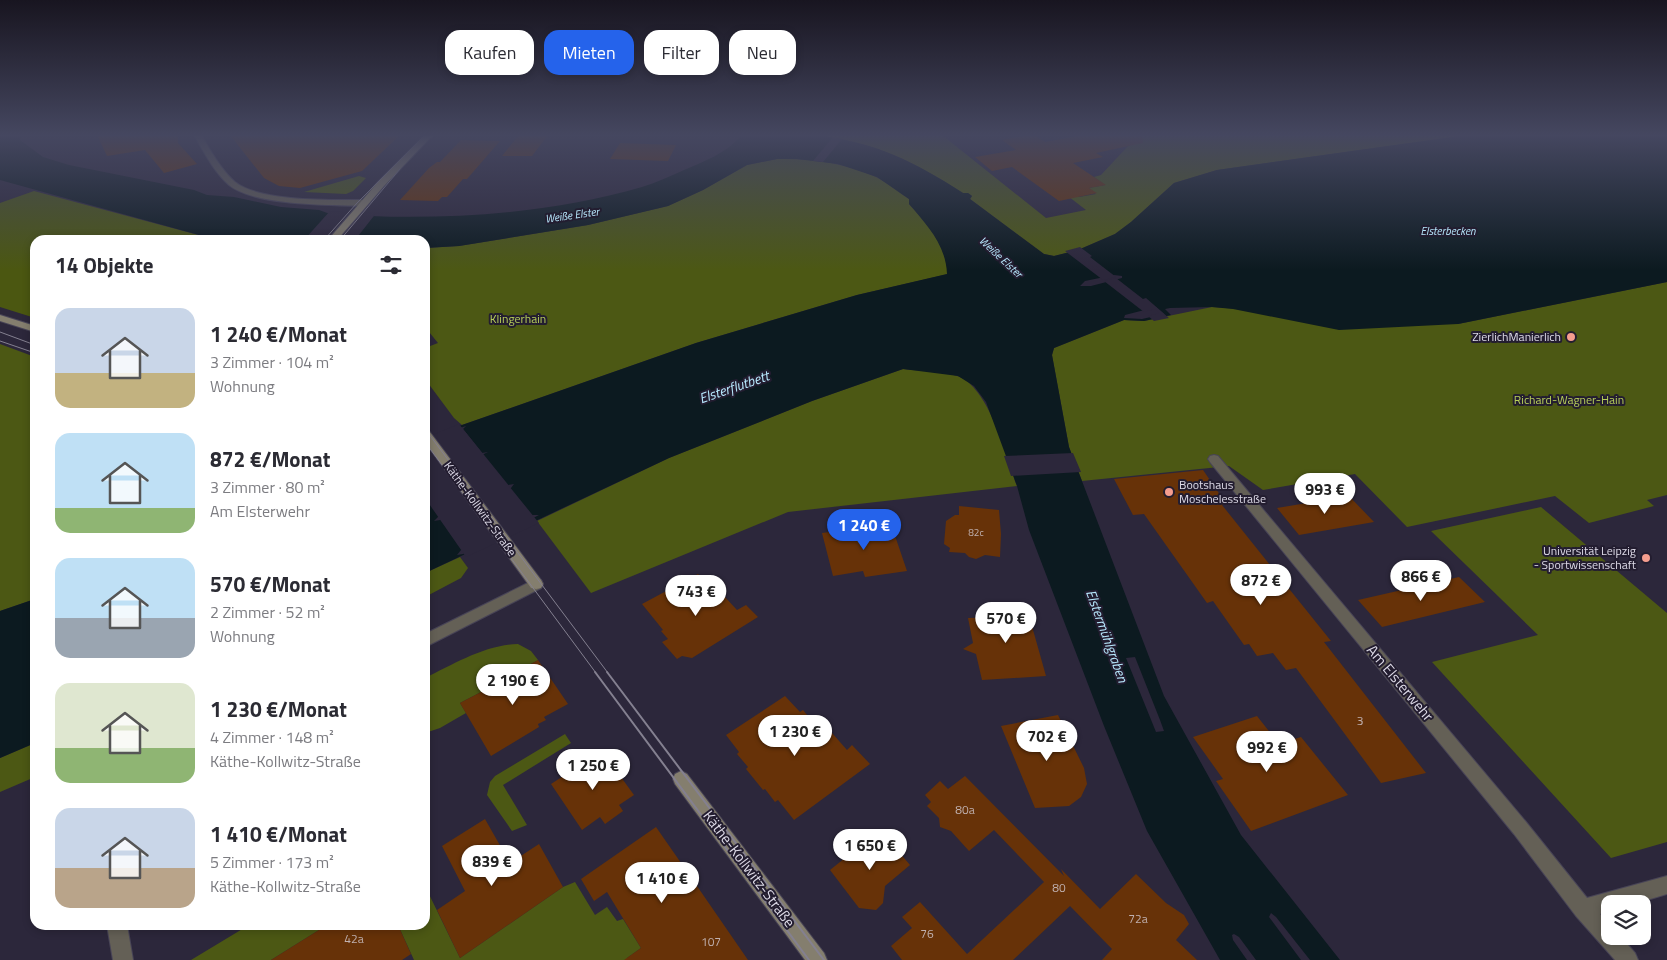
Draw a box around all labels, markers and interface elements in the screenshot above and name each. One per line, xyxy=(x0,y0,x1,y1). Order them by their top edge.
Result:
chip: Kaufen xyxy=(445,30,534,75)
chip: Mieten xyxy=(544,30,634,75)
chip: Filter xyxy=(644,30,719,75)
chip: Neu xyxy=(729,30,796,75)
water label: Weiße Elster xyxy=(544,203,602,227)
water label: Elsterbecken xyxy=(1420,223,1476,239)
water label: Weiße Elster xyxy=(976,233,1027,282)
text: 14 Objekte xyxy=(55,249,154,281)
icon: filters xyxy=(377,251,405,279)
park label: Klingerhain xyxy=(490,309,546,328)
text: 1 240 €/Monat xyxy=(210,318,347,350)
place label: ZierlichManierlich xyxy=(1472,327,1561,346)
icon: home xyxy=(95,328,155,388)
marker: ZierlichManierlich xyxy=(1565,331,1577,343)
text: 3 Zimmer · 104 m² xyxy=(210,350,334,374)
water label: Elsterflutbett xyxy=(696,364,773,408)
text: Wohnung xyxy=(210,374,275,398)
park label: Richard-Wagner-Hain xyxy=(1514,390,1624,409)
text: 872 €/Monat xyxy=(210,443,331,475)
icon: home xyxy=(95,453,155,513)
street label: Käthe-Kollwitz-Straße xyxy=(439,457,521,560)
pin: 993 € xyxy=(1290,472,1360,515)
text: 3 Zimmer · 80 m² xyxy=(210,475,325,499)
place label: Bootshaus Moschelesstraße xyxy=(1179,475,1266,508)
text: 993 € xyxy=(1305,477,1345,501)
marker: Bootshaus Moschelesstraße xyxy=(1163,486,1175,498)
text: Am Elsterwehr xyxy=(210,499,310,523)
pin: 1 240 € xyxy=(818,508,910,551)
text: 1 240 € xyxy=(838,513,890,537)
house number: 82c xyxy=(968,525,984,540)
place label: Universität Leipzig - Sportwissenschaft xyxy=(1534,541,1637,574)
marker: Universität Leipzig - Sportwissenschaft xyxy=(1640,552,1652,564)
pin: 866 € xyxy=(1386,560,1456,602)
pin: 872 € xyxy=(1226,564,1296,606)
text: 866 € xyxy=(1401,564,1441,588)
text: 570 €/Monat xyxy=(210,568,331,600)
text: 872 € xyxy=(1241,568,1281,592)
pin: 743 € xyxy=(661,574,731,617)
icon: home xyxy=(95,578,155,638)
text: 743 € xyxy=(676,579,716,603)
water label: Elstermühlgraben xyxy=(1081,586,1134,686)
text: 2 Zimmer · 52 m² xyxy=(210,600,325,624)
pin: 570 € xyxy=(971,602,1041,644)
text: 570 € xyxy=(986,606,1026,630)
text: Wohnung xyxy=(210,624,275,648)
street label: Am Elsterwehr xyxy=(1361,639,1439,726)
pin: 2 190 € xyxy=(467,664,559,706)
text: 2 190 € xyxy=(487,668,539,692)
text: 1 230 €/Monat xyxy=(210,693,347,725)
icon: home xyxy=(95,703,155,763)
house number: 3 xyxy=(1357,711,1363,730)
pin: 1 230 € xyxy=(749,714,841,757)
text: 1 230 € xyxy=(769,719,821,743)
pin: 702 € xyxy=(1012,720,1082,762)
text: 702 € xyxy=(1027,724,1067,748)
text: 4 Zimmer · 148 m² xyxy=(210,725,334,749)
pin: 992 € xyxy=(1232,730,1302,773)
text: 992 € xyxy=(1247,735,1287,759)
pin: 1 250 € xyxy=(547,748,639,791)
text: Käthe-Kollwitz-Straße xyxy=(210,749,361,773)
text: 1 250 € xyxy=(567,753,619,777)
house number: 80a xyxy=(955,800,975,819)
street label: Käthe-Kollwitz-Straße xyxy=(698,805,801,932)
text: 1 410 €/Monat xyxy=(210,818,347,850)
icon: home xyxy=(95,828,155,888)
pin: 1 650 € xyxy=(824,828,916,871)
text: 1 650 € xyxy=(844,833,896,857)
pin: 839 € xyxy=(457,844,527,887)
text: 839 € xyxy=(472,849,512,873)
text: 5 Zimmer · 173 m² xyxy=(210,850,334,874)
pin: 1 410 € xyxy=(616,862,708,904)
text: 1 410 € xyxy=(636,866,688,890)
text: Käthe-Kollwitz-Straße xyxy=(210,874,361,898)
house number: 80 xyxy=(1052,878,1066,897)
map controls xyxy=(1601,895,1651,945)
button: layers xyxy=(1601,895,1651,945)
house number: 72a xyxy=(1128,909,1148,928)
house number: 76 xyxy=(920,924,934,943)
house number: 42a xyxy=(344,929,364,948)
house number: 107 xyxy=(701,932,721,951)

